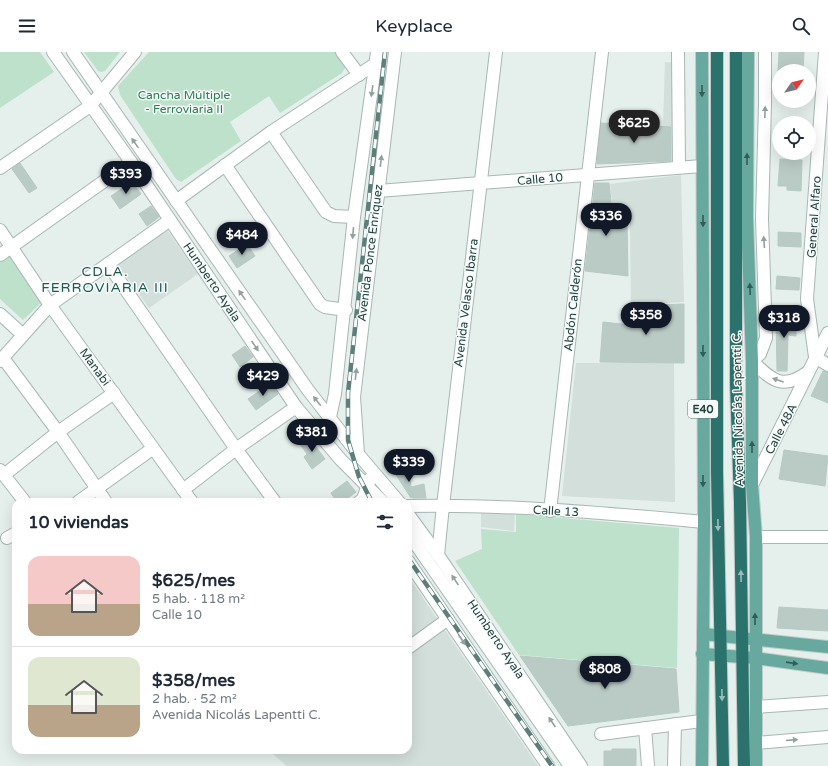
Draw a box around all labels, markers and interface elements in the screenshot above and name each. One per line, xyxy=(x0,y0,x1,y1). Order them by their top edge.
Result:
icon: menu xyxy=(16,15,38,37)
text: Keyplace xyxy=(375,15,453,37)
icon: search xyxy=(790,15,812,37)
north arrow xyxy=(772,64,816,108)
map controls xyxy=(772,64,816,160)
one-way arrow xyxy=(369,85,375,97)
one-way arrow xyxy=(699,85,705,98)
park label: Cancha Múltiple - Ferroviaria II xyxy=(138,88,231,116)
one-way arrow xyxy=(762,105,768,118)
pin: $625 xyxy=(610,110,658,144)
text: $625 xyxy=(618,115,650,131)
button: locate xyxy=(772,116,816,160)
one-way arrow xyxy=(131,137,139,148)
one-way arrow xyxy=(744,152,750,165)
one-way arrow xyxy=(378,155,384,167)
pin: $393 xyxy=(102,161,150,195)
text: $393 xyxy=(110,166,142,182)
street label: Calle 10 xyxy=(516,170,564,188)
street label: General Alfaro xyxy=(804,176,824,258)
street label: Avenida Ponce Enriquez xyxy=(355,184,385,322)
pin: $336 xyxy=(582,203,630,237)
text: $336 xyxy=(590,208,622,224)
one-way arrow xyxy=(700,215,706,228)
pin: $484 xyxy=(218,222,266,256)
text: $484 xyxy=(226,227,258,243)
one-way arrow xyxy=(349,227,356,239)
one-way arrow xyxy=(760,236,767,248)
street label: Avenida Velasco Ibarra xyxy=(451,238,481,368)
street label: Humberto Ayala xyxy=(180,240,244,324)
street label: Abdón Calderón xyxy=(561,258,585,352)
district label: CDLA. FERROVIARIA III xyxy=(41,263,169,296)
one-way arrow xyxy=(747,282,753,295)
one-way arrow xyxy=(238,290,246,300)
pin: $358 xyxy=(622,302,670,336)
pin: $318 xyxy=(760,305,808,339)
text: $358 xyxy=(630,307,662,323)
text: $318 xyxy=(768,310,800,326)
street label: Avenida Nicolás Lapentti C. xyxy=(730,331,746,487)
one-way arrow xyxy=(251,341,259,351)
one-way arrow xyxy=(700,345,706,358)
street label: Manabi xyxy=(77,346,113,388)
pin: $429 xyxy=(239,363,287,397)
one-way arrow xyxy=(353,367,360,380)
text: $429 xyxy=(247,368,279,384)
one-way arrow xyxy=(772,377,784,383)
one-way arrow xyxy=(312,396,321,407)
road number: E40 xyxy=(688,400,718,418)
street label: Calle 48A xyxy=(762,401,800,457)
pin: $381 xyxy=(288,419,336,453)
text: $381 xyxy=(296,424,328,440)
one-way arrow xyxy=(749,440,755,453)
pin: $339 xyxy=(385,449,433,483)
text: $339 xyxy=(393,454,425,470)
one-way arrow xyxy=(700,475,706,488)
street label: Calle 13 xyxy=(533,503,579,519)
icon: filters xyxy=(374,511,396,533)
text: 10 viviendas xyxy=(28,512,129,533)
one-way arrow xyxy=(715,519,722,531)
one-way arrow xyxy=(738,569,744,582)
text: $625/mes xyxy=(152,570,235,591)
icon: home xyxy=(60,572,108,620)
one-way arrow xyxy=(451,575,459,585)
text: 5 hab. · 118 m² xyxy=(152,591,245,607)
street label: Humberto Ayala xyxy=(464,597,528,681)
text: Calle 10 xyxy=(152,607,202,623)
one-way arrow xyxy=(752,612,758,625)
one-way arrow xyxy=(458,634,466,645)
pin: $808 xyxy=(581,656,629,690)
one-way arrow xyxy=(786,660,798,666)
text: $808 xyxy=(589,661,621,677)
text: $358/mes xyxy=(152,670,235,691)
icon: home xyxy=(60,673,108,721)
one-way arrow xyxy=(719,689,725,702)
text: 2 hab. · 52 m² xyxy=(152,691,237,707)
text: Avenida Nicolás Lapentti C. xyxy=(152,707,321,723)
one-way arrow xyxy=(548,717,556,727)
one-way arrow xyxy=(786,737,798,743)

